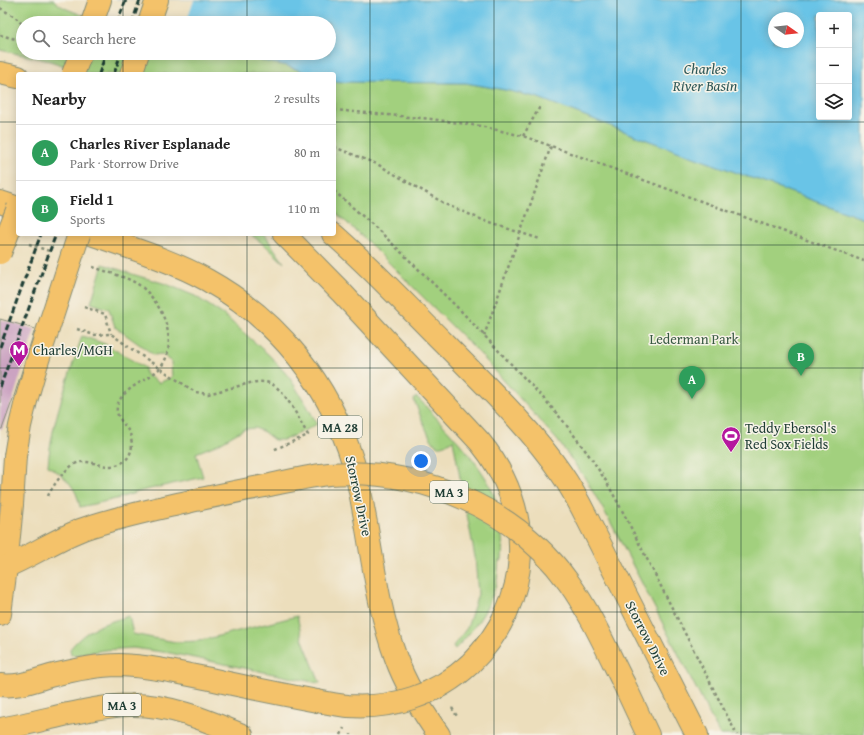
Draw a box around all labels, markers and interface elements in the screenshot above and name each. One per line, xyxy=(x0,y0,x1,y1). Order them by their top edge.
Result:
north arrow xyxy=(768,12,804,48)
map controls xyxy=(816,12,852,120)
button: + xyxy=(816,12,852,48)
search box xyxy=(16,16,336,60)
icon: search xyxy=(30,27,52,49)
text: Search here xyxy=(62,28,136,49)
button: − xyxy=(816,48,852,84)
water label: Charles River Basin xyxy=(672,58,738,96)
button: layers xyxy=(816,84,852,120)
text: Nearby xyxy=(32,86,86,111)
text: 2 results xyxy=(274,89,320,108)
text: Charles River Esplanade xyxy=(70,133,230,154)
text: A xyxy=(41,143,49,162)
text: 80 m xyxy=(294,143,320,162)
text: Park · Storrow Drive xyxy=(70,154,179,173)
text: Field 1 xyxy=(70,189,114,210)
text: B xyxy=(41,199,49,218)
text: 110 m xyxy=(288,199,320,218)
text: Sports xyxy=(70,210,105,229)
park label: Lederman Park xyxy=(649,329,739,349)
metro station icon: Charles/MGH xyxy=(8,339,30,367)
place label: Charles/MGH xyxy=(33,340,113,360)
pin: B xyxy=(788,343,814,376)
pin: A xyxy=(679,366,705,399)
road number: MA 28 xyxy=(318,416,362,438)
place label: Teddy Ebersol's Red Sox Fields xyxy=(745,418,836,454)
sports icon: Teddy Ebersol's Red Sox Fields xyxy=(720,425,742,453)
your location xyxy=(411,451,431,471)
street label: Storrow Drive xyxy=(341,454,377,538)
road number: MA 3 xyxy=(430,481,468,503)
street label: Storrow Drive xyxy=(621,597,676,679)
road number: MA 3 xyxy=(103,694,141,716)

